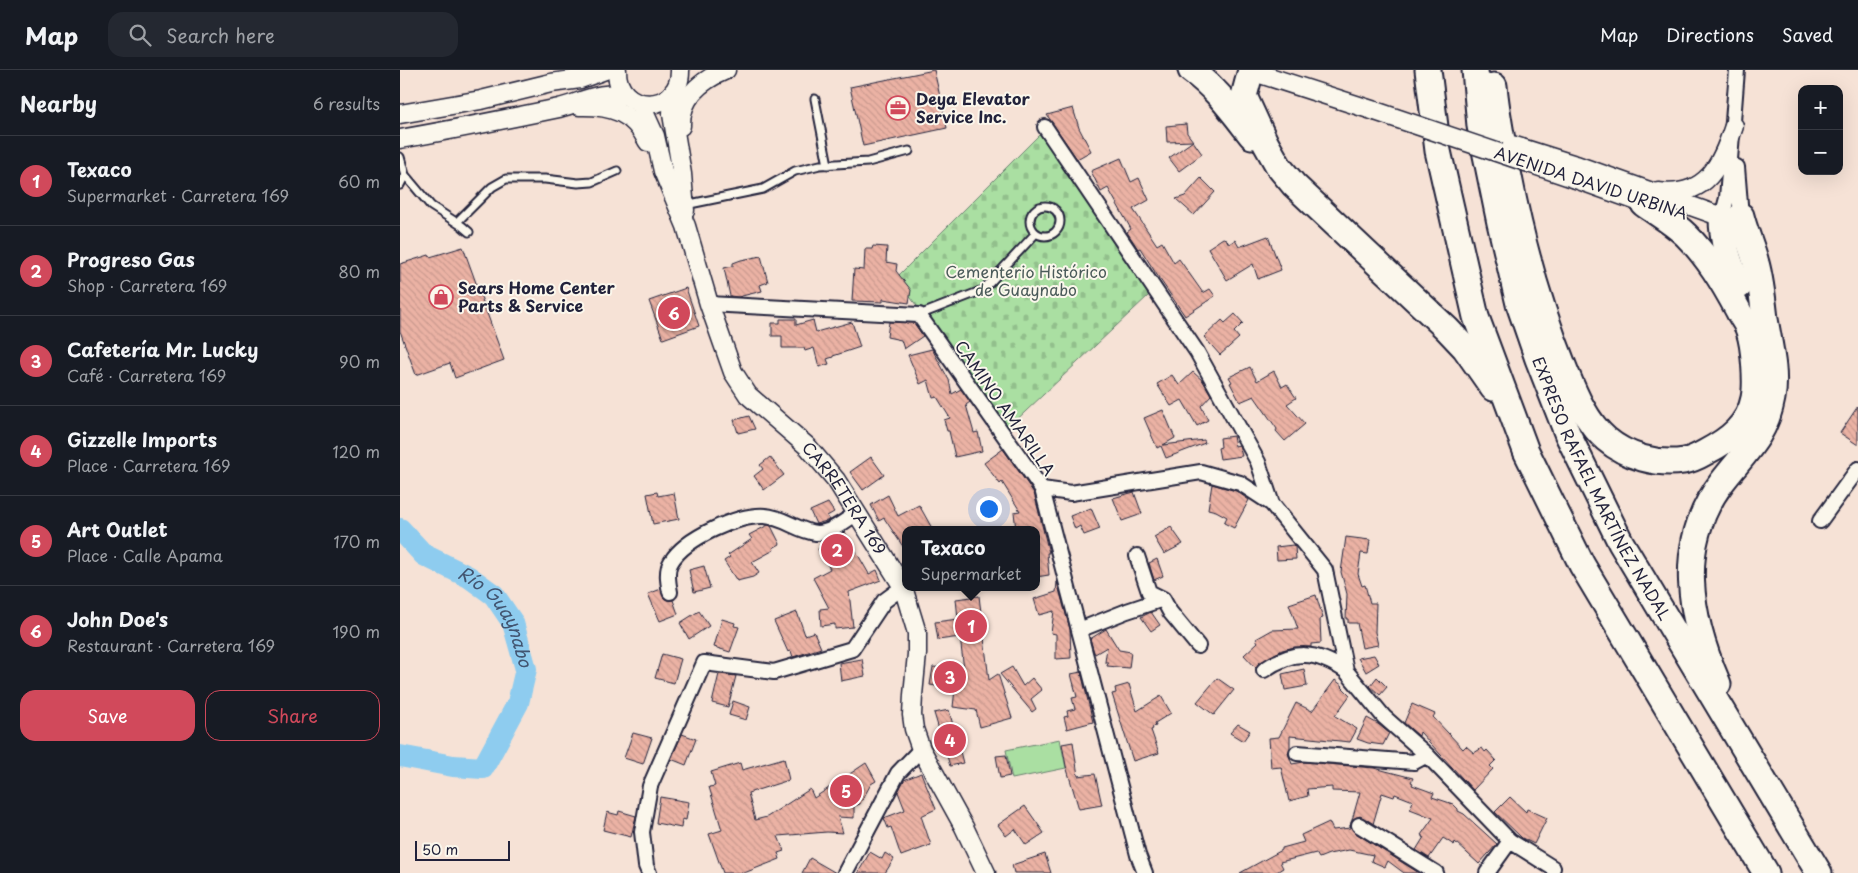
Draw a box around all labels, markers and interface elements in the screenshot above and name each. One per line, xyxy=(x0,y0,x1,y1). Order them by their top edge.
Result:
search box xyxy=(108,12,458,57)
text: Map xyxy=(25,17,78,53)
icon: search xyxy=(126,21,154,49)
text: Search here xyxy=(166,21,275,49)
text: Map xyxy=(1600,21,1638,48)
text: Directions xyxy=(1666,21,1754,48)
text: Saved xyxy=(1782,21,1833,48)
map controls xyxy=(1798,85,1843,175)
button: + xyxy=(1798,85,1843,130)
place label: Deya Elevator Service Inc. xyxy=(916,86,1030,128)
text: Nearby xyxy=(20,87,97,119)
text: 6 results xyxy=(313,91,380,115)
office icon: Deya Elevator Service Inc. xyxy=(885,95,911,121)
button: − xyxy=(1798,130,1843,175)
street label: AVENIDA DAVID URBINA xyxy=(1492,139,1691,225)
text: Texaco xyxy=(67,155,132,183)
text: 1 xyxy=(32,169,40,193)
text: 60 m xyxy=(338,169,380,193)
text: Supermarket · Carretera 169 xyxy=(67,183,289,207)
text: Progreso Gas xyxy=(67,245,195,273)
text: 2 xyxy=(30,259,42,283)
text: 80 m xyxy=(338,259,380,283)
park label: Cementerio Histórico de Guaynabo xyxy=(945,259,1107,301)
text: Shop · Carretera 169 xyxy=(67,273,228,297)
place label: Sears Home Center Parts & Service xyxy=(458,275,615,317)
shop icon: Sears Home Center Parts & Service xyxy=(428,284,454,310)
pin: 6 xyxy=(658,294,690,332)
text: Cafetería Mr. Lucky xyxy=(67,335,258,363)
street label: CAMINO AMARILLA xyxy=(950,335,1062,480)
text: 3 xyxy=(31,349,41,373)
text: 90 m xyxy=(339,349,380,373)
street label: EXPRESO RAFAEL MARTÍNEZ NADAL xyxy=(1527,353,1678,624)
text: Café · Carretera 169 xyxy=(67,363,226,387)
text: Gizzelle Imports xyxy=(67,425,217,453)
street label: CARRETERA 169 xyxy=(797,436,893,559)
text: 4 xyxy=(31,439,41,463)
text: 120 m xyxy=(333,439,380,463)
text: Place · Carretera 169 xyxy=(67,453,231,477)
your location xyxy=(976,496,1002,522)
text: Art Outlet xyxy=(67,515,168,543)
popup xyxy=(902,526,1040,591)
text: 5 xyxy=(31,529,41,553)
text: 170 m xyxy=(334,529,380,553)
pin: 2 xyxy=(821,531,853,569)
text: Texaco xyxy=(921,533,985,561)
text: Place · Calle Apama xyxy=(67,543,223,567)
water label: Río Guaynabo xyxy=(454,559,540,671)
text: Supermarket xyxy=(921,561,1021,585)
text: John Doe's xyxy=(67,605,168,633)
pin: 1 xyxy=(955,607,987,645)
text: 6 xyxy=(30,619,42,643)
text: 190 m xyxy=(332,619,380,643)
text: Restaurant · Carretera 169 xyxy=(67,633,275,657)
pin: 3 xyxy=(934,658,966,696)
button: Save xyxy=(20,690,195,741)
button: Share xyxy=(205,690,380,741)
pin: 4 xyxy=(934,721,966,759)
pin: 5 xyxy=(830,772,862,810)
scale bar xyxy=(415,838,510,861)
text: 50 m xyxy=(422,839,458,860)

